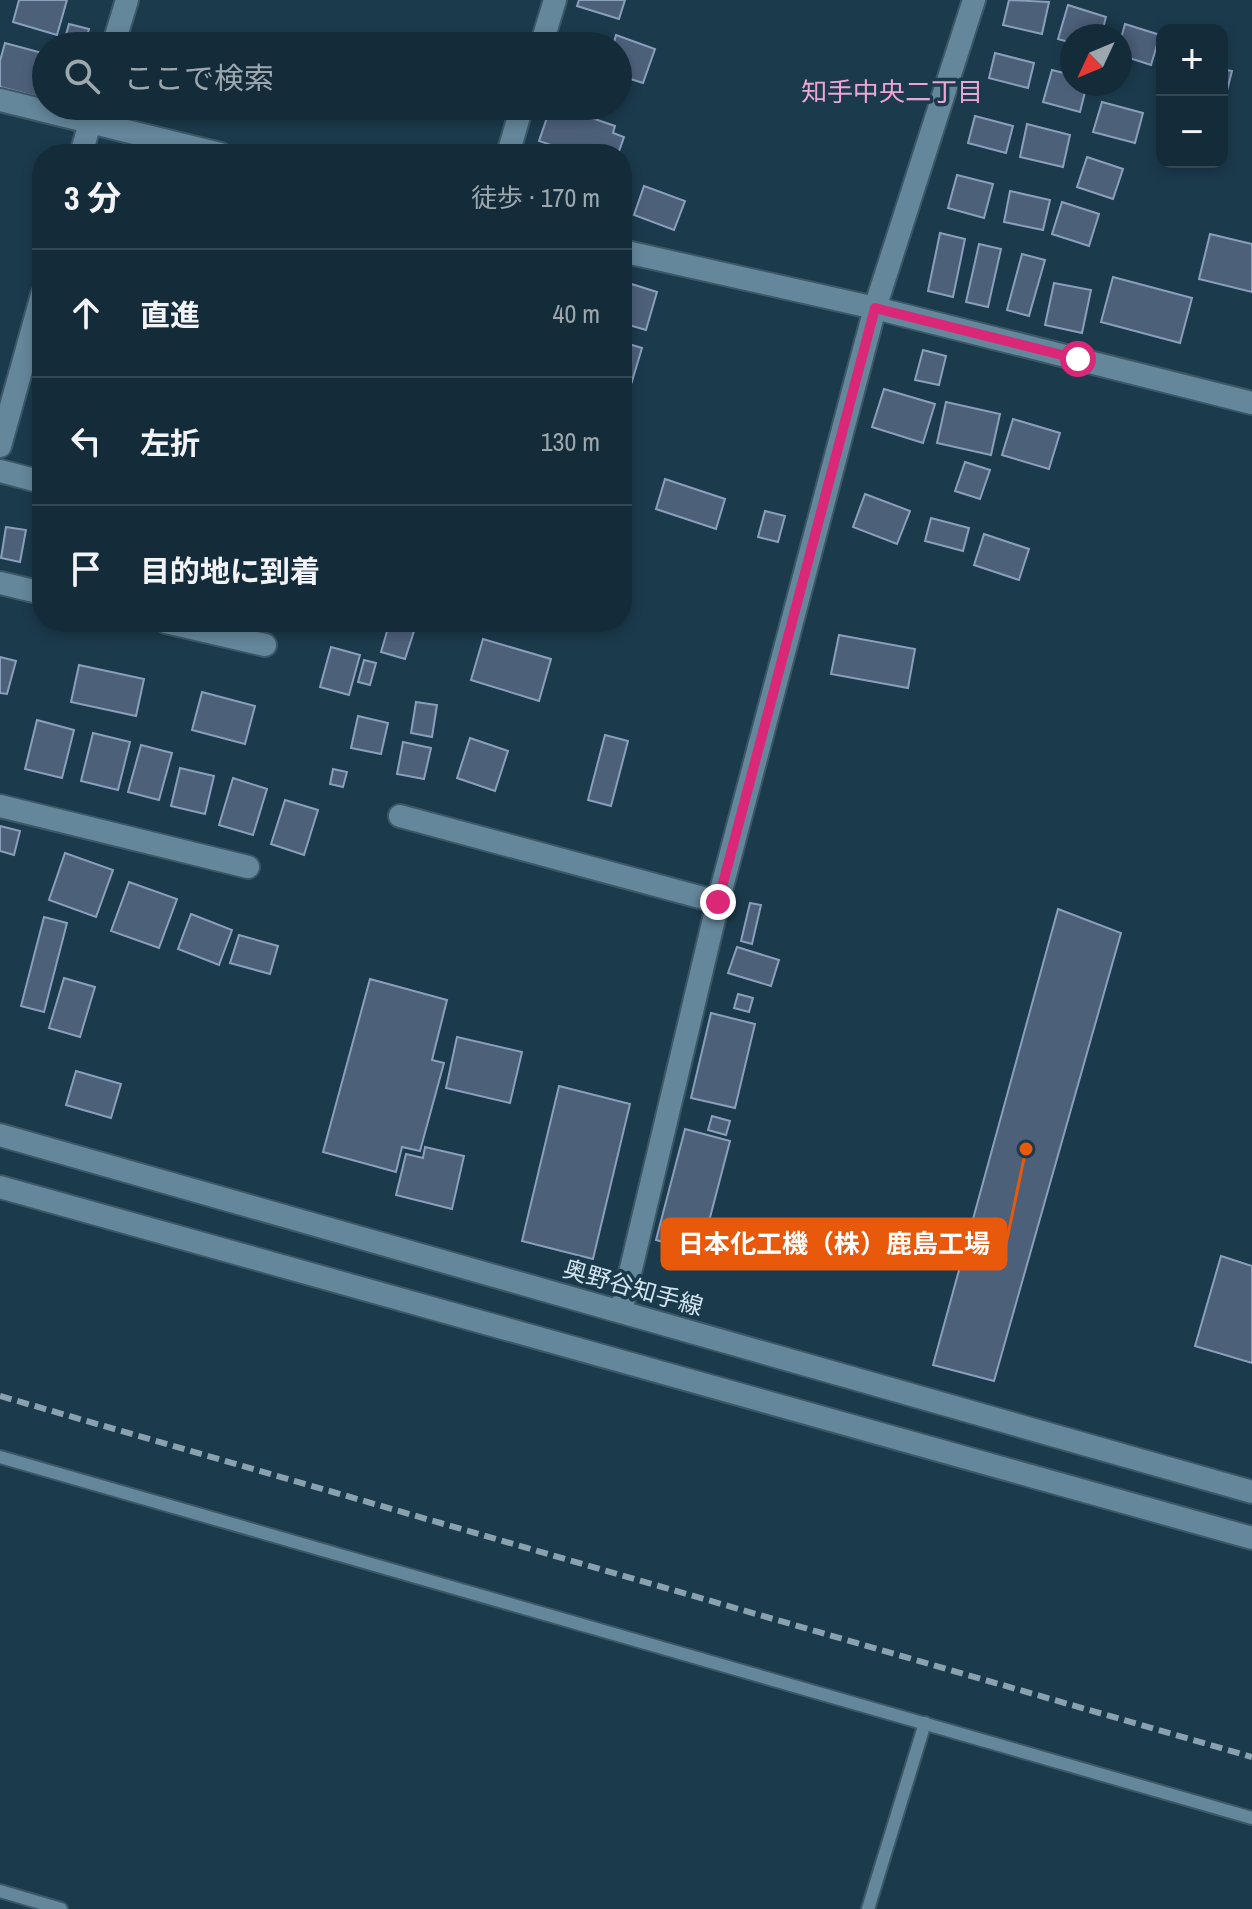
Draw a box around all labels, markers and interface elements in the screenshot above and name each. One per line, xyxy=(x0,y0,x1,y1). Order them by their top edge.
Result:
north arrow xyxy=(1060,24,1132,96)
map controls xyxy=(1156,24,1228,168)
button: + xyxy=(1156,24,1228,96)
search box xyxy=(32,32,632,120)
icon: search xyxy=(60,54,104,98)
text: ここで検索 xyxy=(124,58,274,98)
district label: 知手中央二丁目 xyxy=(801,74,983,109)
button: − xyxy=(1156,96,1228,168)
text: 3 分 xyxy=(64,175,121,221)
text: 徒歩 · 170 m xyxy=(471,180,600,215)
icon: ahead xyxy=(64,291,108,335)
text: 直進 xyxy=(140,295,200,335)
text: 40 m xyxy=(553,296,600,331)
route start xyxy=(1060,341,1096,377)
icon: left xyxy=(64,419,108,463)
text: 左折 xyxy=(140,423,200,463)
text: 130 m xyxy=(541,424,600,459)
icon: arrive xyxy=(64,547,108,591)
text: 目的地に到着 xyxy=(140,551,320,591)
route end xyxy=(700,884,736,920)
callout: 日本化工機（株）鹿島工場 xyxy=(662,1219,1006,1269)
text: 日本化工機（株）鹿島工場 xyxy=(678,1226,990,1261)
street label: 奥野谷知手線 xyxy=(560,1252,707,1322)

